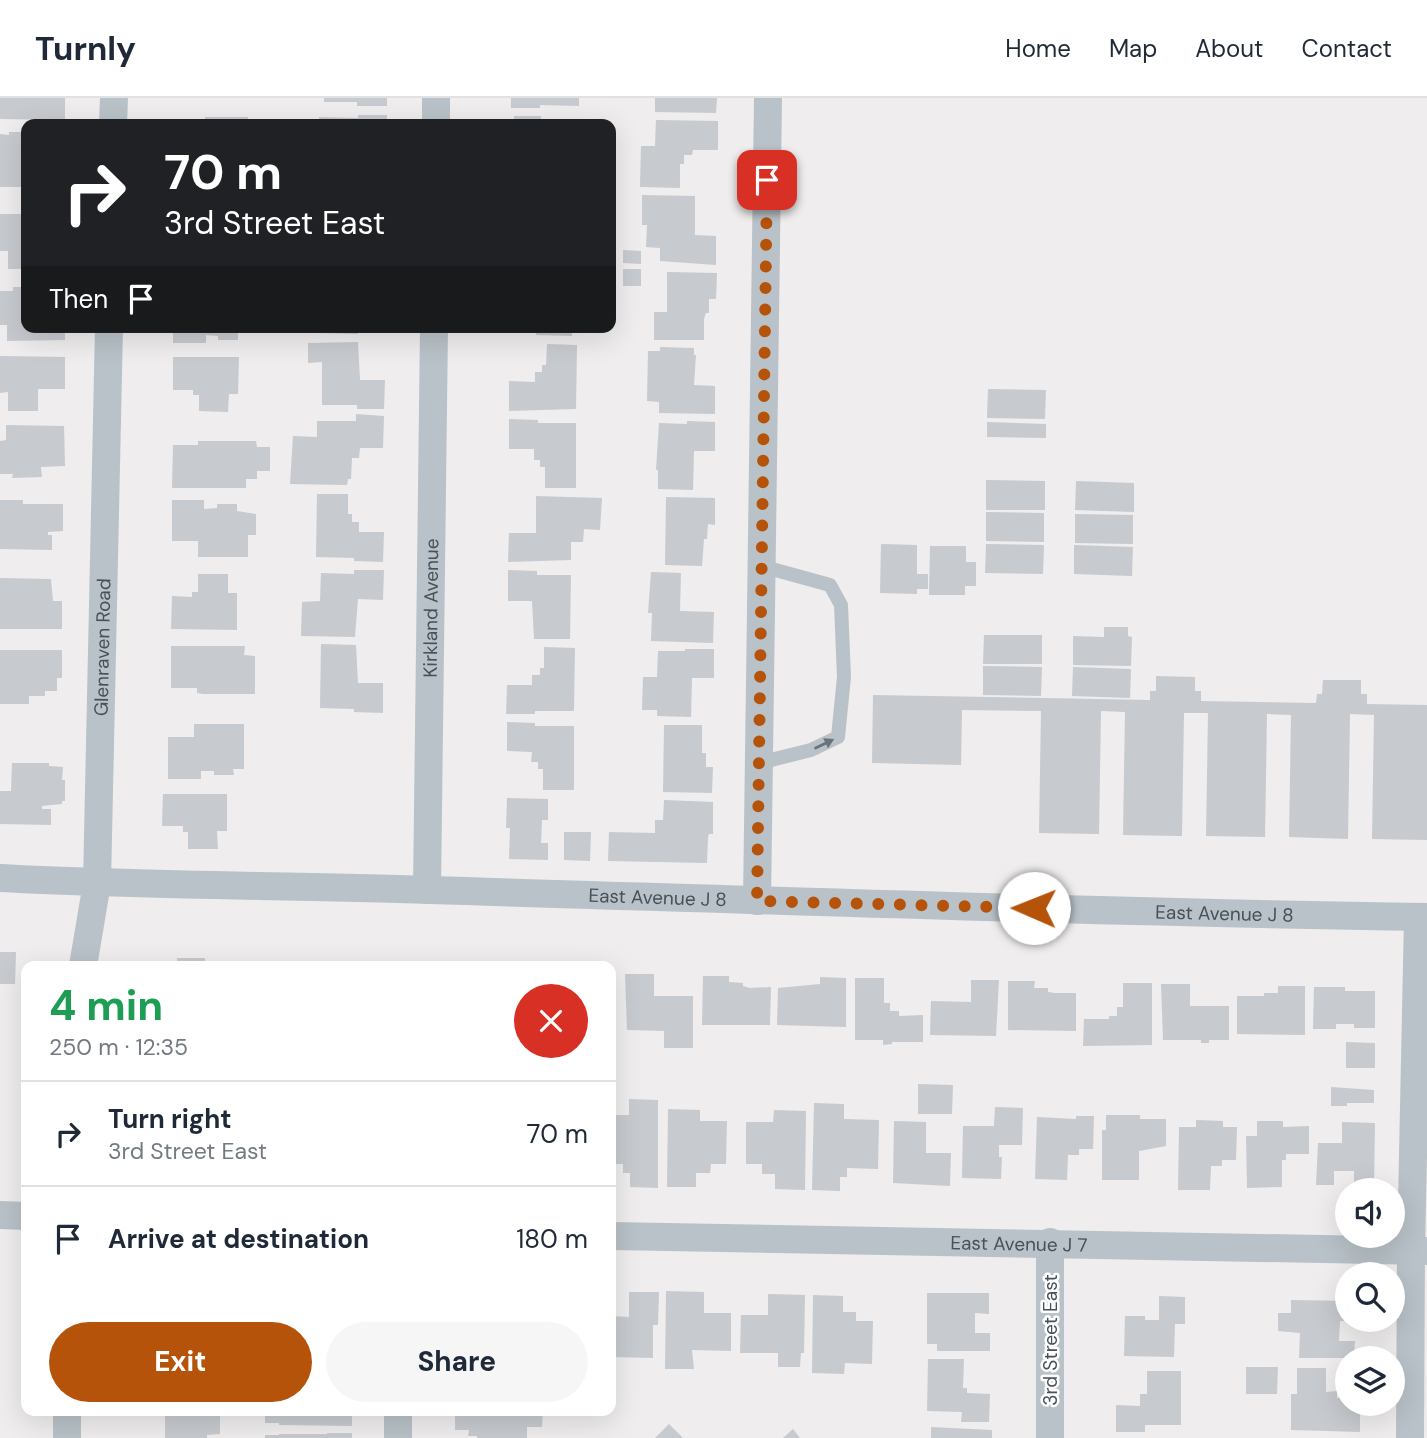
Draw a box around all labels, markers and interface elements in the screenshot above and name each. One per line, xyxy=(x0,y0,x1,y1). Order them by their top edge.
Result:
text: Turnly xyxy=(35,27,136,70)
text: Home xyxy=(1005,33,1071,64)
text: Map xyxy=(1109,33,1157,64)
text: About xyxy=(1195,33,1264,64)
text: Contact xyxy=(1302,33,1392,64)
text: 70 m xyxy=(164,140,282,204)
icon: right xyxy=(49,147,140,238)
pin xyxy=(737,150,797,210)
icon: arrive xyxy=(748,161,786,199)
text: 3rd Street East xyxy=(164,202,385,244)
icon: arrive xyxy=(122,280,160,318)
text: Then xyxy=(49,282,108,316)
street label: Kirkland Avenue xyxy=(418,538,444,678)
street label: Glenraven Road xyxy=(89,578,117,716)
one-way arrow xyxy=(814,738,834,750)
position arrow xyxy=(997,871,1071,945)
street label: East Avenue J 8 xyxy=(588,883,727,912)
street label: East Avenue J 8 xyxy=(1155,900,1294,928)
text: 4 min xyxy=(49,978,163,1033)
button: close xyxy=(514,984,588,1058)
text: 250 m · 12:35 xyxy=(49,1032,188,1062)
text: Turn right xyxy=(108,1102,232,1136)
icon: right xyxy=(49,1115,87,1153)
text: 70 m xyxy=(527,1117,588,1151)
text: 3rd Street East xyxy=(108,1136,267,1166)
map controls xyxy=(1335,1178,1405,1416)
button: sound xyxy=(1335,1178,1405,1248)
icon: arrive xyxy=(49,1220,87,1258)
text: Arrive at destination xyxy=(108,1222,369,1256)
text: 180 m xyxy=(516,1222,588,1256)
street label: East Avenue J 7 xyxy=(950,1230,1088,1258)
button: search xyxy=(1335,1262,1405,1332)
street label: 3rd Street East xyxy=(1038,1274,1063,1406)
button: Exit xyxy=(49,1322,312,1402)
button: Share xyxy=(326,1322,588,1402)
button: layers xyxy=(1335,1346,1405,1416)

